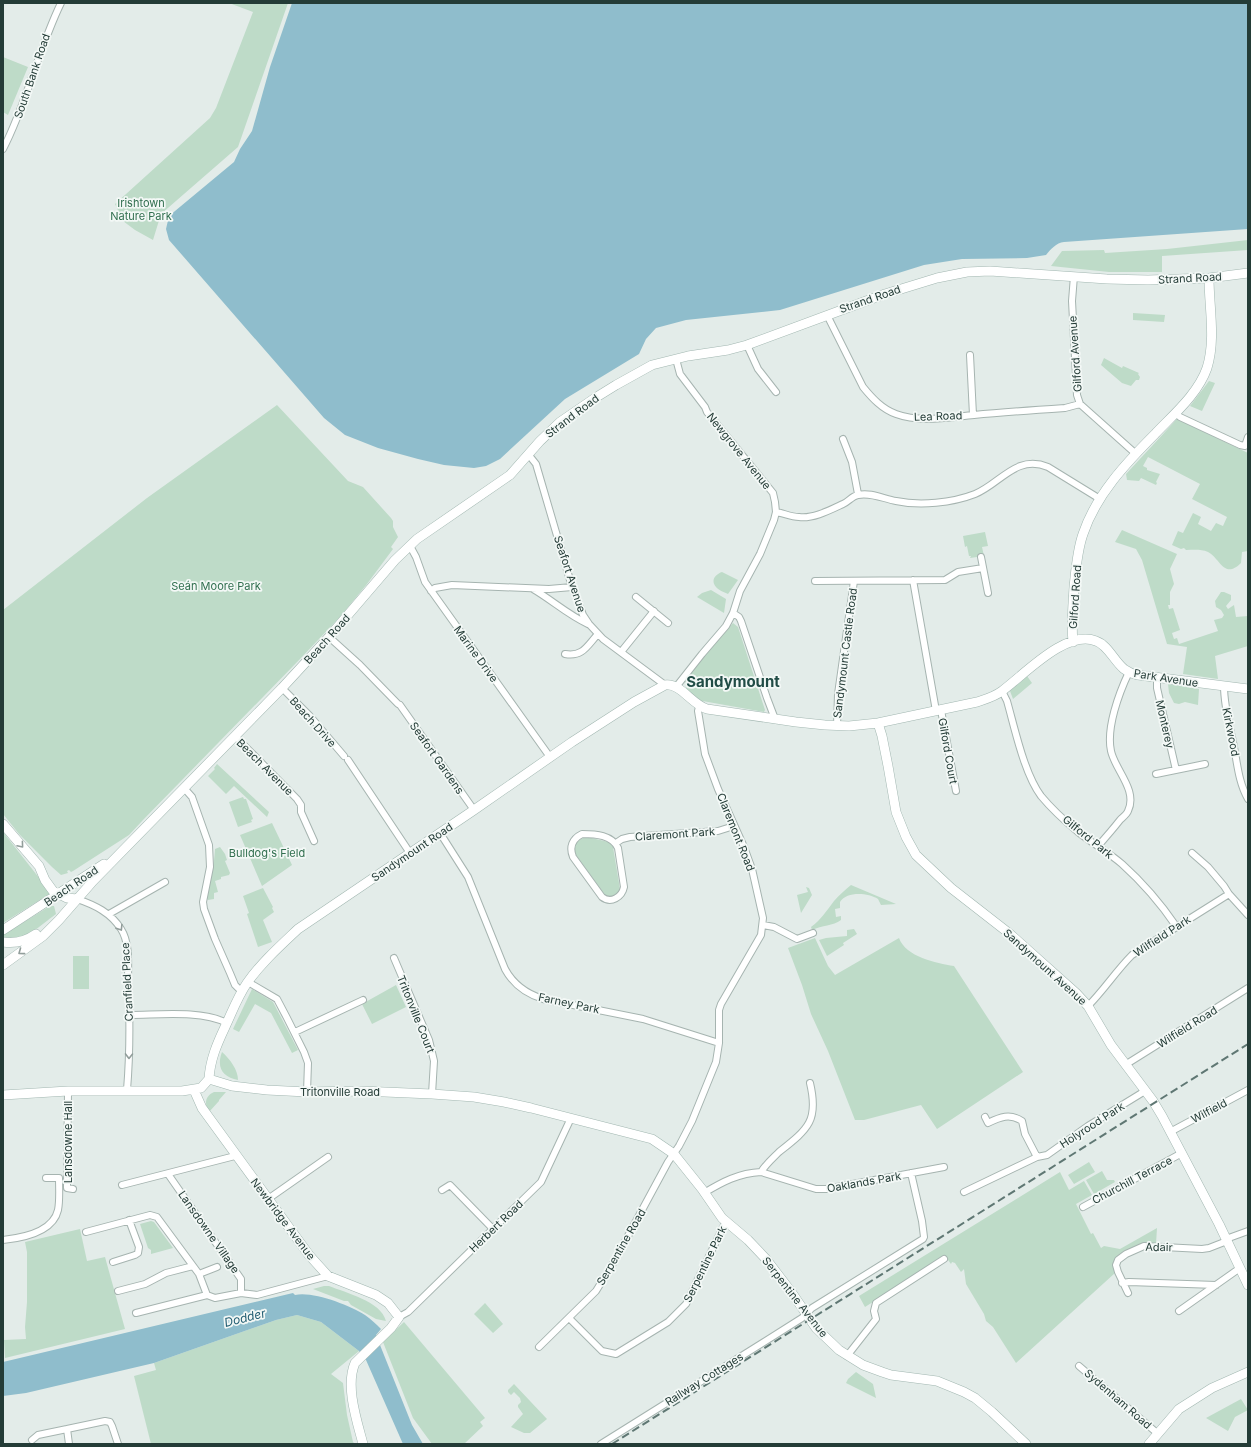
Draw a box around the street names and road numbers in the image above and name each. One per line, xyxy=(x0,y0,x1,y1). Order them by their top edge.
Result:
street label: South Bank Road xyxy=(11,32,53,120)
street label: Strand Road xyxy=(1158,269,1222,287)
street label: Strand Road xyxy=(838,282,902,316)
street label: Gilford Avenue xyxy=(1065,315,1085,393)
street label: Strand Road xyxy=(542,391,602,441)
street label: Lea Road xyxy=(913,408,963,424)
street label: Newgrove Avenue xyxy=(704,410,774,492)
street label: Seafort Avenue xyxy=(551,534,589,614)
street label: Gilford Road xyxy=(1066,564,1084,630)
street label: Sandymount Castle Road xyxy=(830,587,860,719)
street label: Beach Road xyxy=(301,611,353,667)
street label: Marine Drive xyxy=(451,623,501,685)
street label: Park Avenue xyxy=(1133,666,1199,690)
street label: Beach Drive xyxy=(287,694,339,750)
street label: Monterey xyxy=(1153,698,1177,750)
street label: Kirkwood xyxy=(1219,706,1243,758)
street label: Gilford Court xyxy=(935,717,961,785)
street label: Seafort Gardens xyxy=(407,719,467,797)
street label: Beach Avenue xyxy=(234,736,296,798)
street label: Claremont Road xyxy=(714,791,758,873)
street label: Gilford Park xyxy=(1060,812,1116,862)
street label: Sandymount Road xyxy=(369,820,455,884)
street label: Claremont Park xyxy=(634,824,716,844)
street label: Beach Road xyxy=(41,863,101,909)
street label: Wilfield Park xyxy=(1131,912,1193,960)
street label: Sandymount Avenue xyxy=(1000,926,1090,1008)
street label: Cranfield Place xyxy=(118,942,136,1022)
street label: Tritonville Court xyxy=(394,973,438,1055)
street label: Farney Park xyxy=(537,990,601,1016)
street label: Wilfield Road xyxy=(1154,1003,1220,1051)
street label: Tritonville Road xyxy=(300,1085,380,1099)
street label: Wilfield xyxy=(1189,1096,1229,1126)
street label: Holyrood Park xyxy=(1057,1099,1127,1151)
street label: Lansdowne Hall xyxy=(61,1101,75,1183)
street label: Churchill Terrace xyxy=(1089,1153,1175,1207)
street label: Oaklands Park xyxy=(826,1169,902,1195)
street label: Newbridge Avenue xyxy=(248,1175,318,1263)
street label: Lansdowne Village xyxy=(175,1188,243,1276)
street label: Herbert Road xyxy=(466,1197,526,1255)
street label: Serpentine Road xyxy=(593,1206,649,1288)
street label: Serpentine Park xyxy=(680,1224,730,1304)
street label: Adair xyxy=(1145,1240,1173,1254)
street label: Serpentine Avenue xyxy=(759,1254,831,1340)
street label: Railway Cottages xyxy=(662,1349,746,1409)
street label: Sydenham Road xyxy=(1081,1366,1155,1432)

